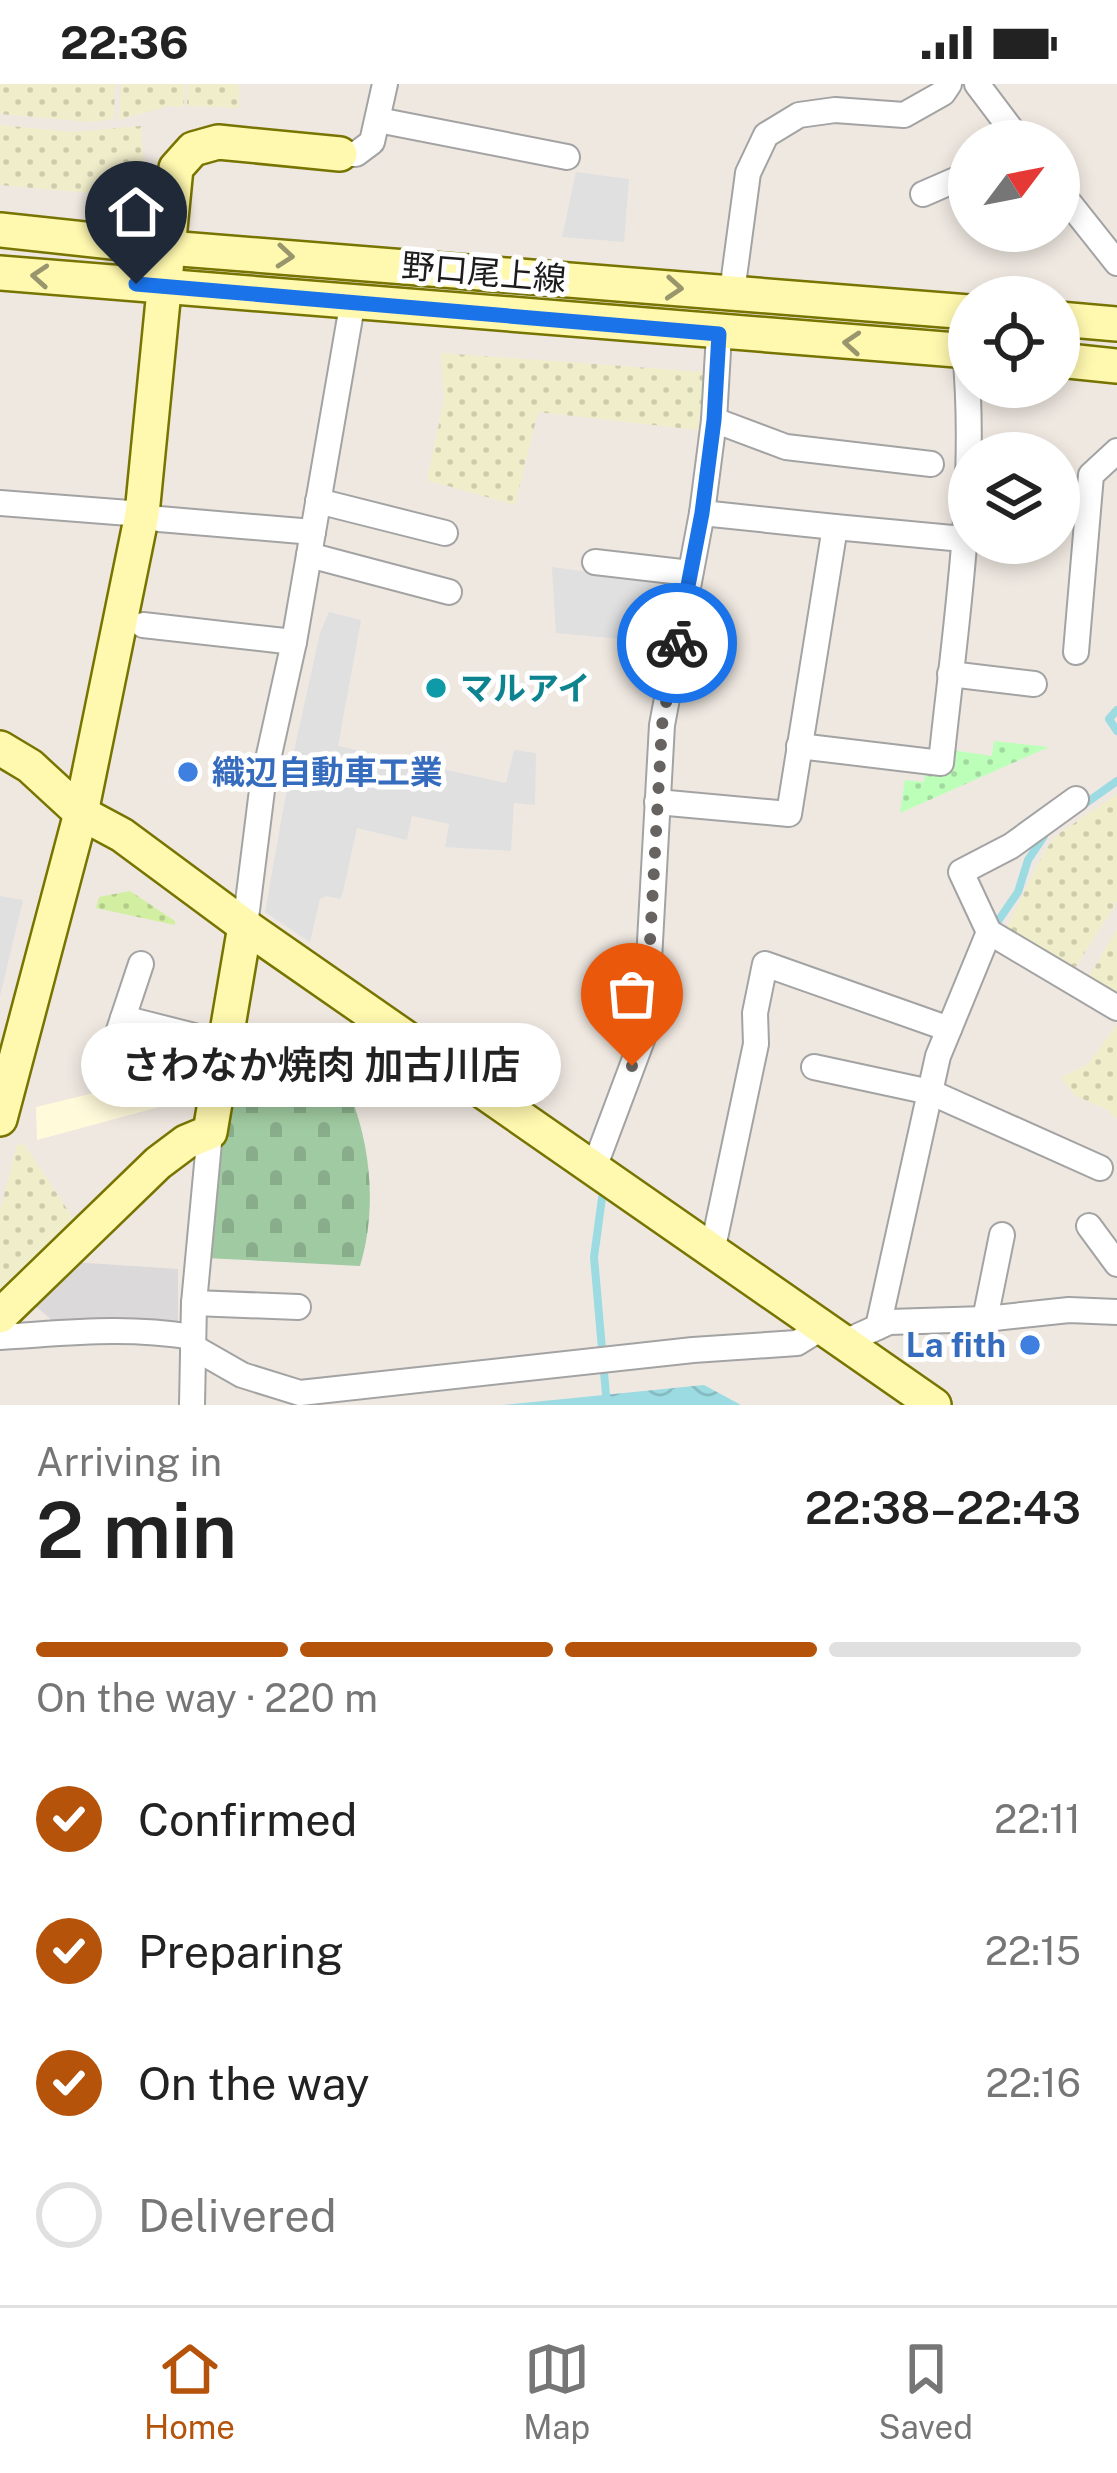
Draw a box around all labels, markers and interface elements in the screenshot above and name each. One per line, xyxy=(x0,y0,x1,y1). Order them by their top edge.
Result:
text: 22:36 xyxy=(60,16,189,69)
north arrow xyxy=(948,120,1080,252)
map controls xyxy=(948,120,1080,564)
pin xyxy=(85,161,187,284)
icon: home xyxy=(103,179,169,245)
one-way arrow xyxy=(276,243,295,269)
street label: 野口尾上線 xyxy=(400,246,568,298)
one-way arrow xyxy=(30,263,49,289)
one-way arrow xyxy=(665,274,684,300)
button: locate xyxy=(948,276,1080,408)
one-way arrow xyxy=(842,331,861,357)
button: layers xyxy=(948,432,1080,564)
courier xyxy=(617,583,737,703)
icon: bike xyxy=(644,610,710,676)
place label: マルアイ xyxy=(460,669,590,707)
marker: マルアイ xyxy=(423,675,449,701)
place label: 織辺自動車工業 xyxy=(212,753,443,791)
marker: 織辺自動車工業 xyxy=(175,759,201,785)
pin xyxy=(581,943,683,1066)
icon: bag xyxy=(599,961,665,1027)
callout: さわなか焼肉 加古川店 xyxy=(80,1024,560,1108)
text: さわなか焼肉 加古川店 xyxy=(121,1042,521,1088)
place label: La fith xyxy=(906,1326,1006,1364)
marker: La fith xyxy=(1017,1332,1043,1358)
text: Arriving in xyxy=(36,1439,222,1485)
text: 22:38–22:43 xyxy=(805,1481,1081,1534)
text: 2 min xyxy=(36,1484,237,1576)
text: On the way · 220 m xyxy=(36,1675,378,1721)
icon: check xyxy=(36,1786,102,1852)
text: Confirmed xyxy=(138,1793,357,1846)
text: 22:11 xyxy=(994,1796,1081,1842)
icon: check xyxy=(36,1918,102,1984)
text: Preparing xyxy=(138,1925,344,1978)
text: 22:15 xyxy=(985,1928,1081,1974)
icon: check xyxy=(36,2050,102,2116)
text: On the way xyxy=(138,2057,370,2110)
text: 22:16 xyxy=(986,2060,1081,2106)
text: Delivered xyxy=(138,2189,337,2242)
tab: Home xyxy=(144,2336,235,2446)
tab: Map xyxy=(523,2336,590,2446)
tab: Saved xyxy=(878,2336,973,2446)

